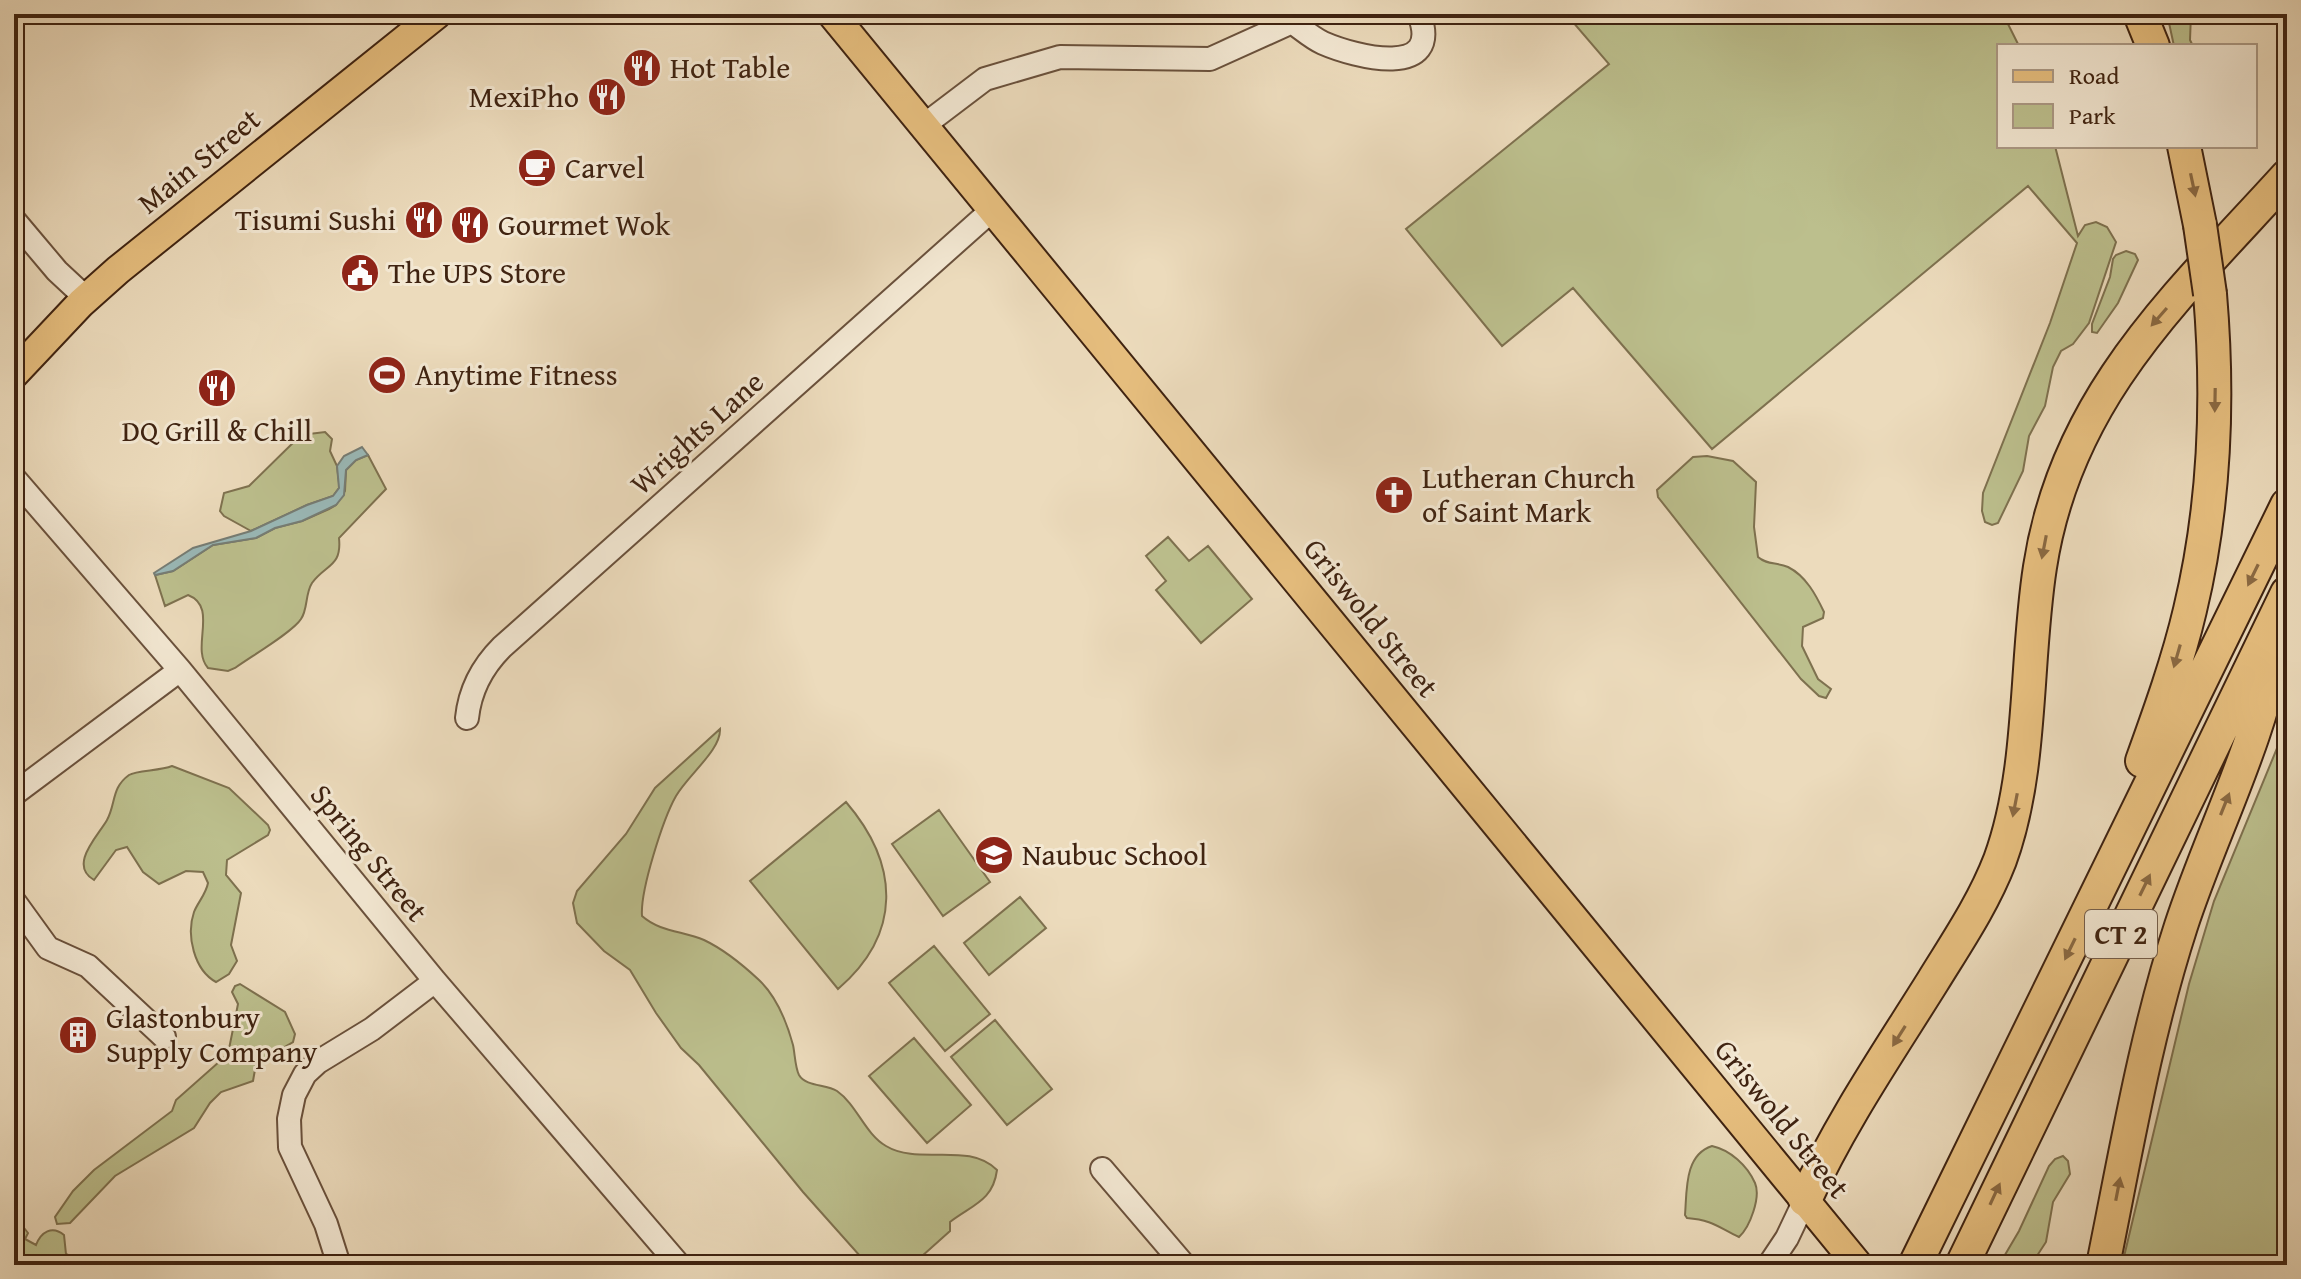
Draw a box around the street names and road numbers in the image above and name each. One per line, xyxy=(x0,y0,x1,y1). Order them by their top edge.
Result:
street label: Main Street xyxy=(128,97,269,223)
street label: Wrights Lane xyxy=(620,360,773,504)
street label: Griswold Street xyxy=(1294,528,1450,707)
street label: Spring Street xyxy=(300,774,439,931)
road number: CT 2 xyxy=(2085,910,2157,958)
street label: Griswold Street xyxy=(1705,1029,1861,1208)

